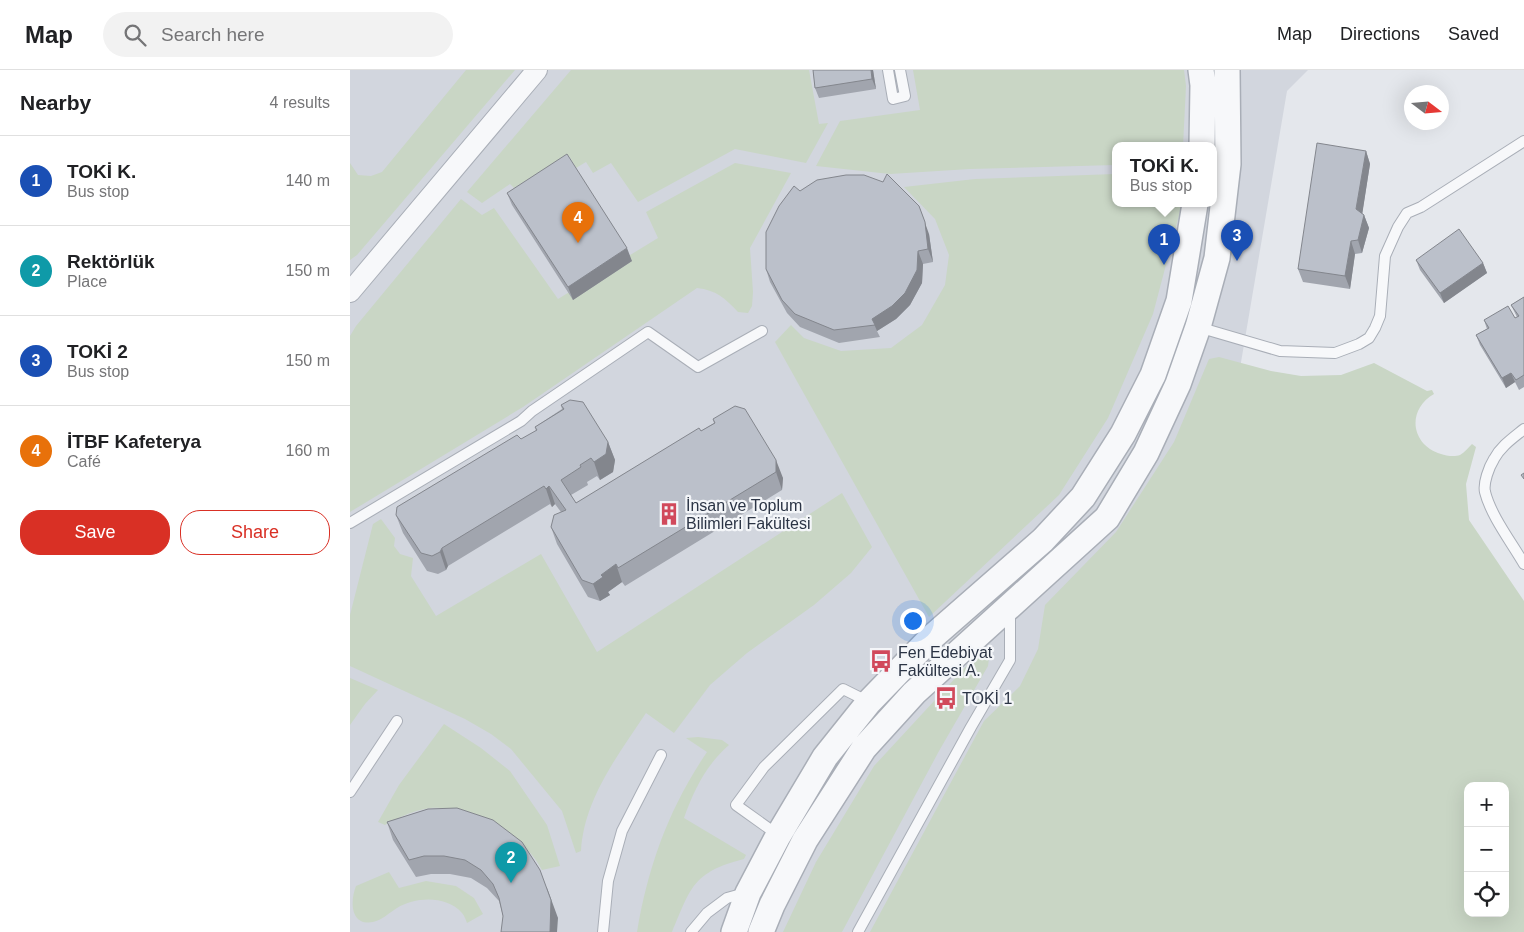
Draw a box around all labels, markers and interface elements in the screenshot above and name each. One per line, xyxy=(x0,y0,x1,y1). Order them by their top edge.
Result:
search box xyxy=(103,12,453,57)
text: Map xyxy=(25,21,73,48)
icon: search xyxy=(121,21,149,49)
text: Search here xyxy=(161,24,265,45)
text: Map xyxy=(1277,24,1312,44)
text: Directions xyxy=(1340,24,1420,44)
text: Saved xyxy=(1448,24,1499,44)
north arrow xyxy=(1404,85,1449,130)
text: Nearby xyxy=(20,91,91,114)
text: 4 results xyxy=(270,94,330,111)
popup xyxy=(1112,142,1217,207)
text: TOKİ K. xyxy=(1130,155,1199,176)
text: TOKİ K. xyxy=(67,161,136,182)
text: 1 xyxy=(32,172,40,189)
text: 140 m xyxy=(286,172,330,189)
text: Bus stop xyxy=(1130,177,1192,194)
text: Bus stop xyxy=(67,183,129,200)
pin: 4 xyxy=(562,202,594,243)
pin: 3 xyxy=(1221,220,1253,261)
pin: 1 xyxy=(1148,224,1180,265)
text: Rektörlük xyxy=(67,251,155,272)
text: 2 xyxy=(32,262,40,279)
text: 150 m xyxy=(286,262,330,279)
text: Place xyxy=(67,273,107,290)
text: TOKİ 2 xyxy=(67,341,128,362)
text: 3 xyxy=(32,352,40,369)
text: 150 m xyxy=(286,352,330,369)
text: Bus stop xyxy=(67,363,129,380)
text: İTBF Kafeterya xyxy=(67,431,201,452)
text: 4 xyxy=(32,442,40,459)
text: 160 m xyxy=(286,442,330,459)
text: Café xyxy=(67,453,101,470)
place label: İnsan ve Toplum Bilimleri Fakültesi xyxy=(686,496,810,532)
building icon: İnsan ve Toplum Bilimleri Fakültesi xyxy=(656,501,682,527)
button: Save xyxy=(20,510,170,555)
button: Share xyxy=(180,510,330,555)
your location xyxy=(900,608,926,634)
place label: Fen Edebiyat Fakültesi A. xyxy=(898,644,993,679)
bus stop icon: Fen Edebiyat Fakültesi A. xyxy=(868,648,894,674)
bus stop icon: TOKİ 1 xyxy=(933,685,959,711)
place label: TOKİ 1 xyxy=(962,689,1012,707)
map controls xyxy=(1464,782,1509,917)
button: + xyxy=(1464,782,1509,827)
button: − xyxy=(1464,827,1509,872)
pin: 2 xyxy=(495,842,527,883)
button: locate xyxy=(1464,872,1509,917)

